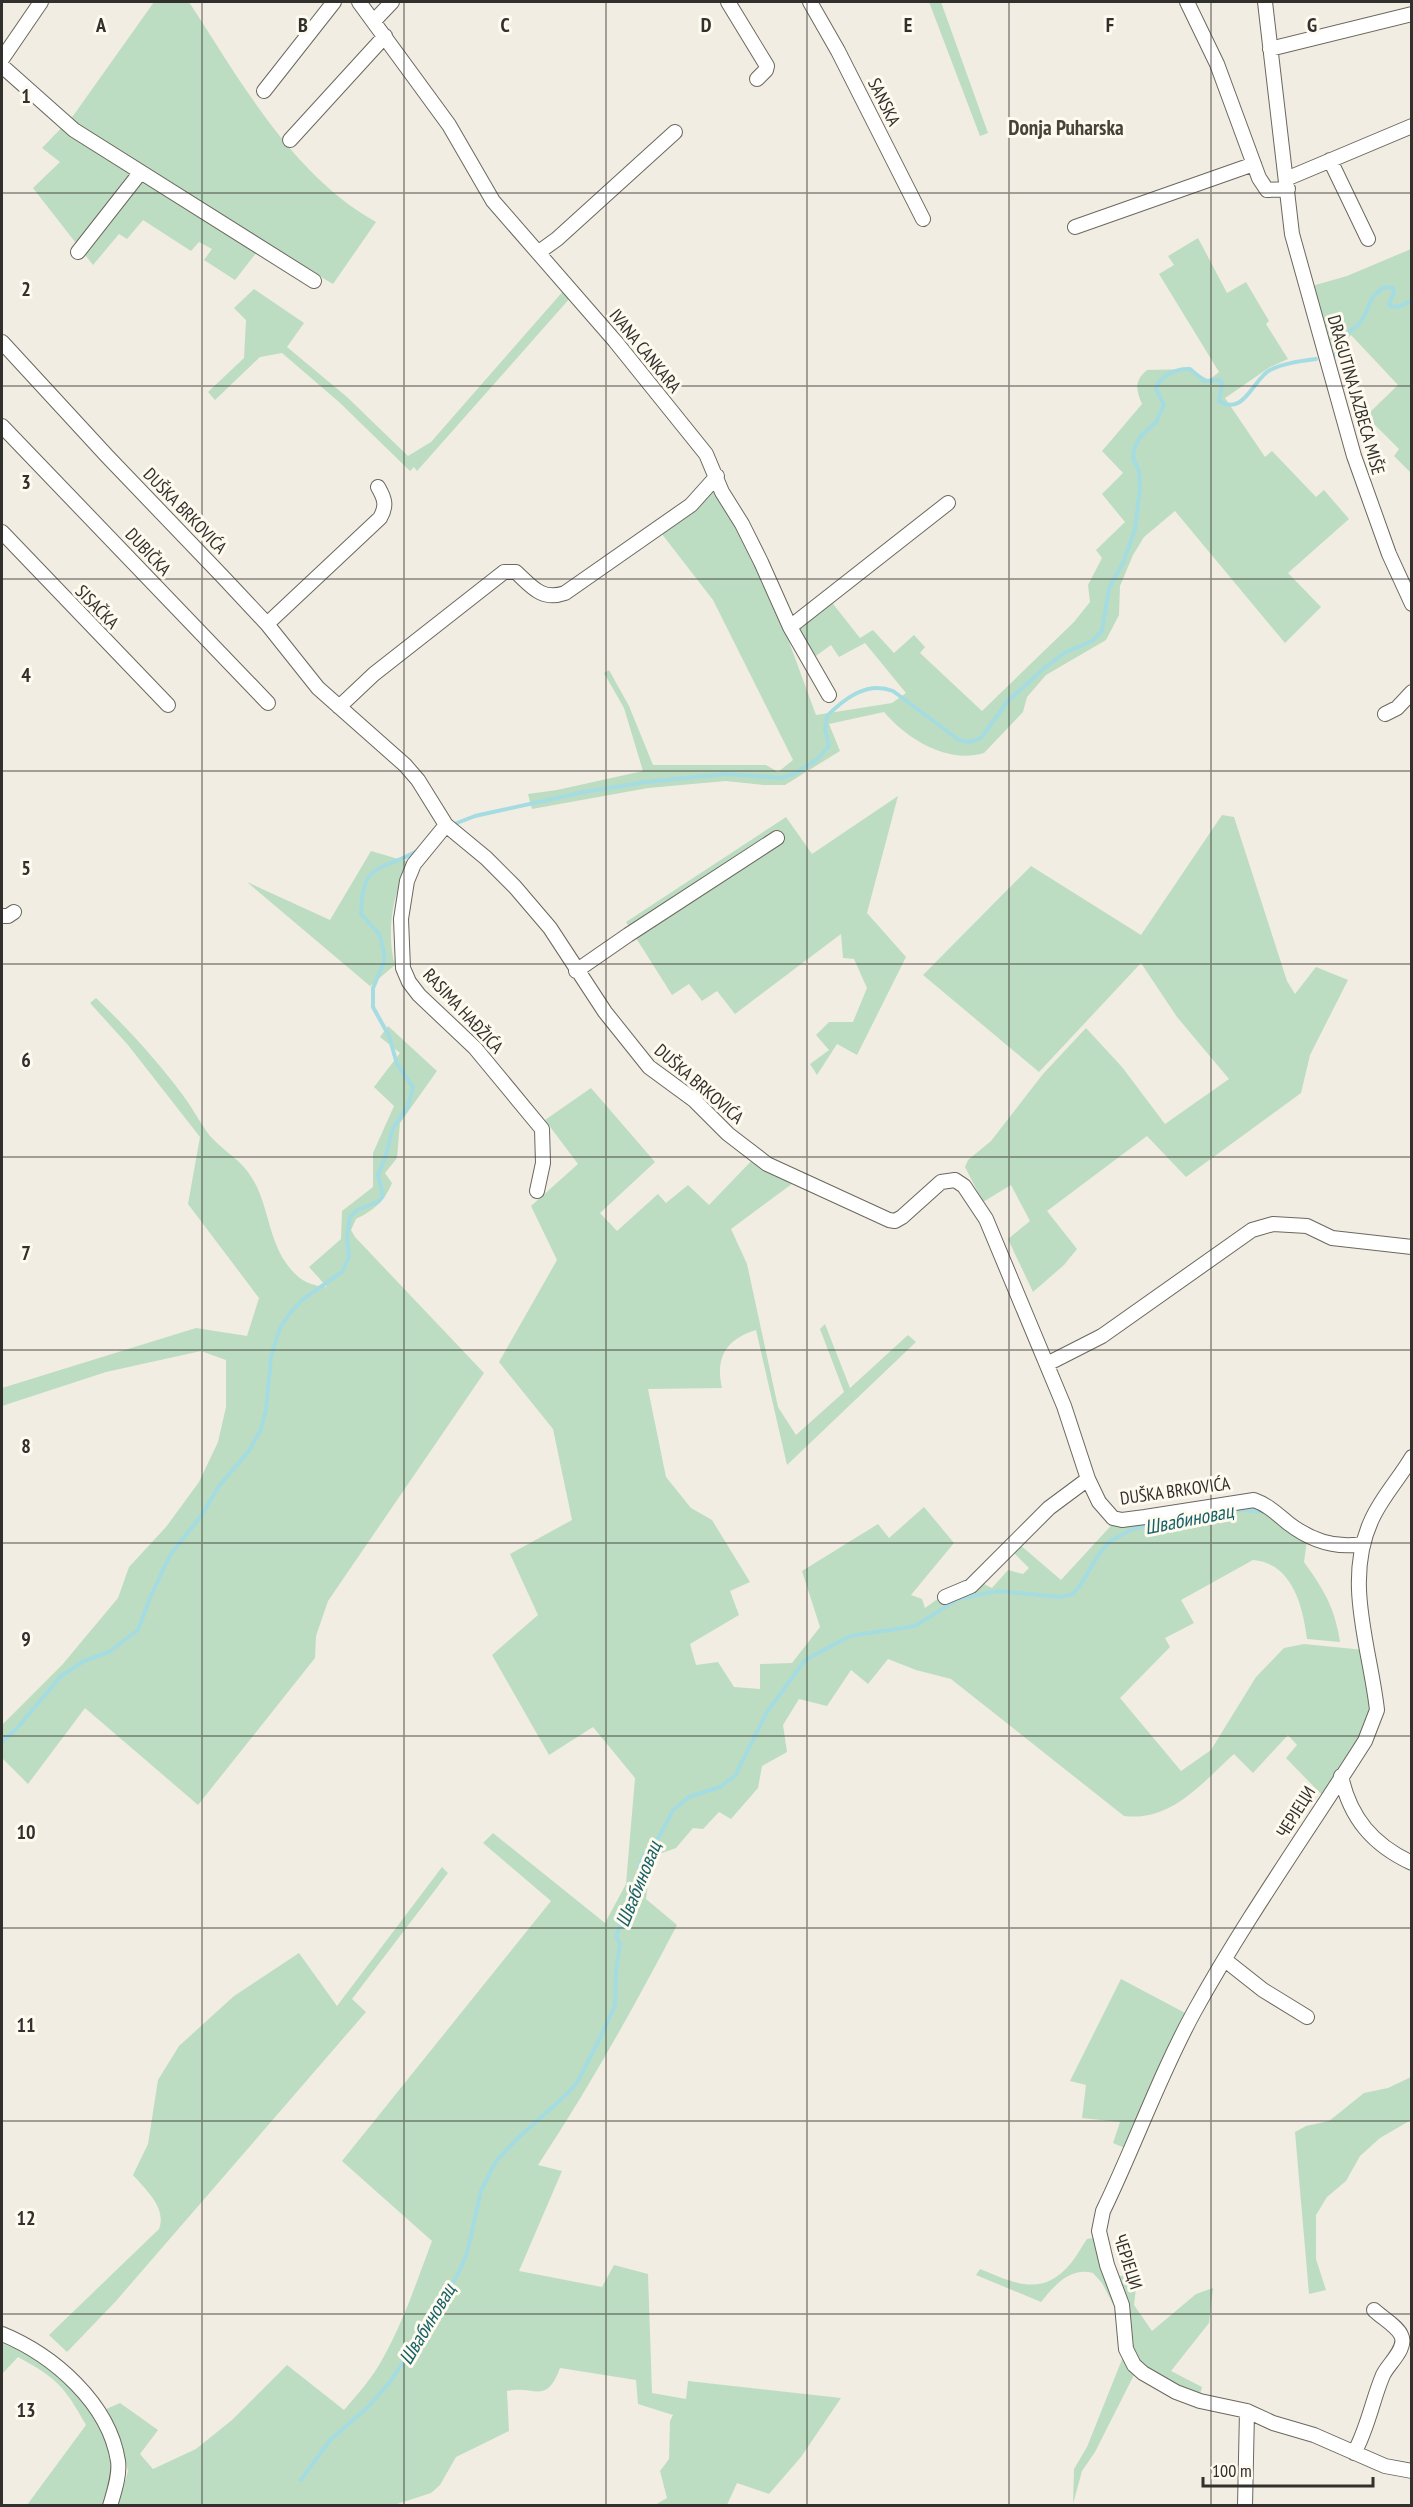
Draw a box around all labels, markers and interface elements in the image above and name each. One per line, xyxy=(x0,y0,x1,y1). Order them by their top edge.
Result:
text: A xyxy=(95,12,107,38)
text: B xyxy=(298,12,308,38)
text: C xyxy=(500,12,510,38)
text: D xyxy=(701,12,712,38)
text: E xyxy=(904,12,912,38)
text: F xyxy=(1106,12,1114,38)
text: G xyxy=(1307,12,1317,38)
street label: SANSKA xyxy=(863,74,906,130)
text: 1 xyxy=(21,83,31,109)
district label: Donja Puharska xyxy=(1008,114,1124,141)
text: 2 xyxy=(21,276,31,302)
street label: IVANA CANKARA xyxy=(605,304,687,398)
street label: DRAGUTINA JAZBECA MIŠE xyxy=(1323,312,1390,477)
street label: DUŠKA BRKOVIĆA xyxy=(139,463,232,559)
text: 3 xyxy=(21,469,31,495)
street label: DUBIČKA xyxy=(121,523,176,581)
street label: SISAČKA xyxy=(71,580,124,634)
text: 4 xyxy=(21,662,31,688)
text: 5 xyxy=(21,855,31,881)
street label: RASIMA HAĐŽIĆA xyxy=(418,963,509,1058)
street label: DUŠKA BRKOVIĆA xyxy=(650,1039,749,1129)
text: 6 xyxy=(21,1047,31,1073)
text: 7 xyxy=(21,1240,31,1266)
text: 8 xyxy=(21,1433,31,1459)
street label: DUŠKA BRKOVIĆA xyxy=(1119,1471,1232,1510)
water label: Швабиновац xyxy=(1142,1497,1237,1540)
text: 9 xyxy=(21,1626,31,1652)
street label: ЧЕРЈЕЦИ xyxy=(1271,1782,1320,1842)
text: 10 xyxy=(16,1819,36,1845)
water label: Швабиновац xyxy=(609,1836,667,1930)
text: 11 xyxy=(16,2012,36,2038)
text: 12 xyxy=(16,2205,36,2231)
street label: ЧЕРЈЕЦИ xyxy=(1109,2231,1148,2292)
water label: Швабиновац xyxy=(393,2278,462,2369)
text: 13 xyxy=(16,2397,36,2423)
scale bar xyxy=(1203,2450,1372,2488)
text: 100 m xyxy=(1212,2459,1252,2482)

